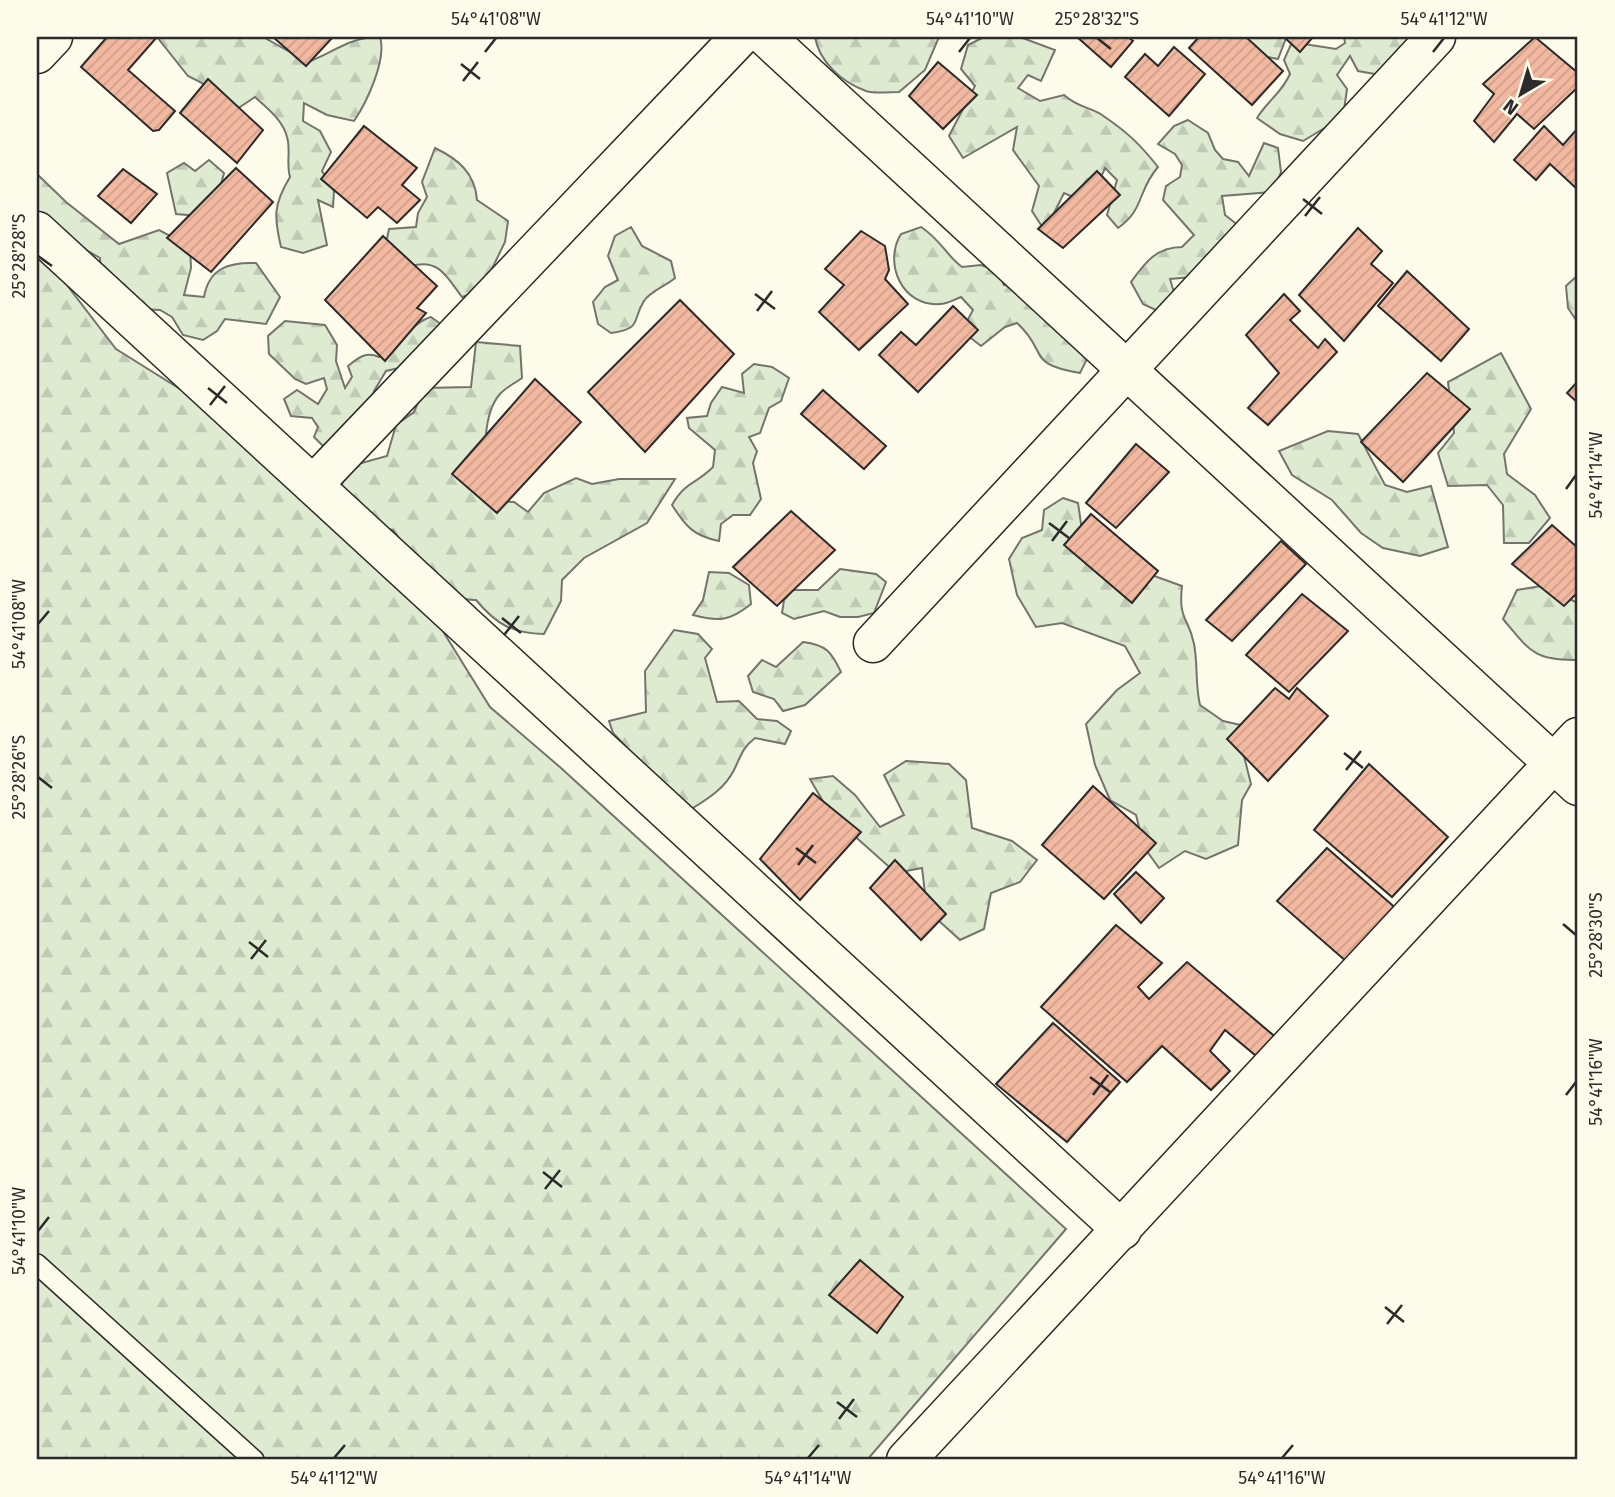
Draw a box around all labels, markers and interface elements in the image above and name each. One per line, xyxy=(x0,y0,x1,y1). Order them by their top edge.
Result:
text: 54°41'08"W xyxy=(451,8,541,30)
text: 54°41'10"W xyxy=(926,8,1014,30)
text: 25°28'32"S xyxy=(1055,8,1139,30)
text: 54°41'12"W xyxy=(1400,8,1488,30)
north arrow xyxy=(1486,60,1556,130)
text: N xyxy=(1499,94,1523,120)
text: 25°28'28"S xyxy=(8,213,30,299)
text: 54°41'14"W xyxy=(1585,431,1607,518)
text: 54°41'08"W xyxy=(8,579,30,669)
text: 25°28'26"S xyxy=(8,734,30,819)
text: 25°28'30"S xyxy=(1585,892,1607,978)
text: 54°41'16"W xyxy=(1585,1038,1607,1126)
text: 54°41'10"W xyxy=(8,1187,30,1275)
text: 54°41'12"W xyxy=(290,1467,378,1489)
text: 54°41'14"W xyxy=(765,1467,852,1489)
text: 54°41'16"W xyxy=(1238,1467,1326,1489)

